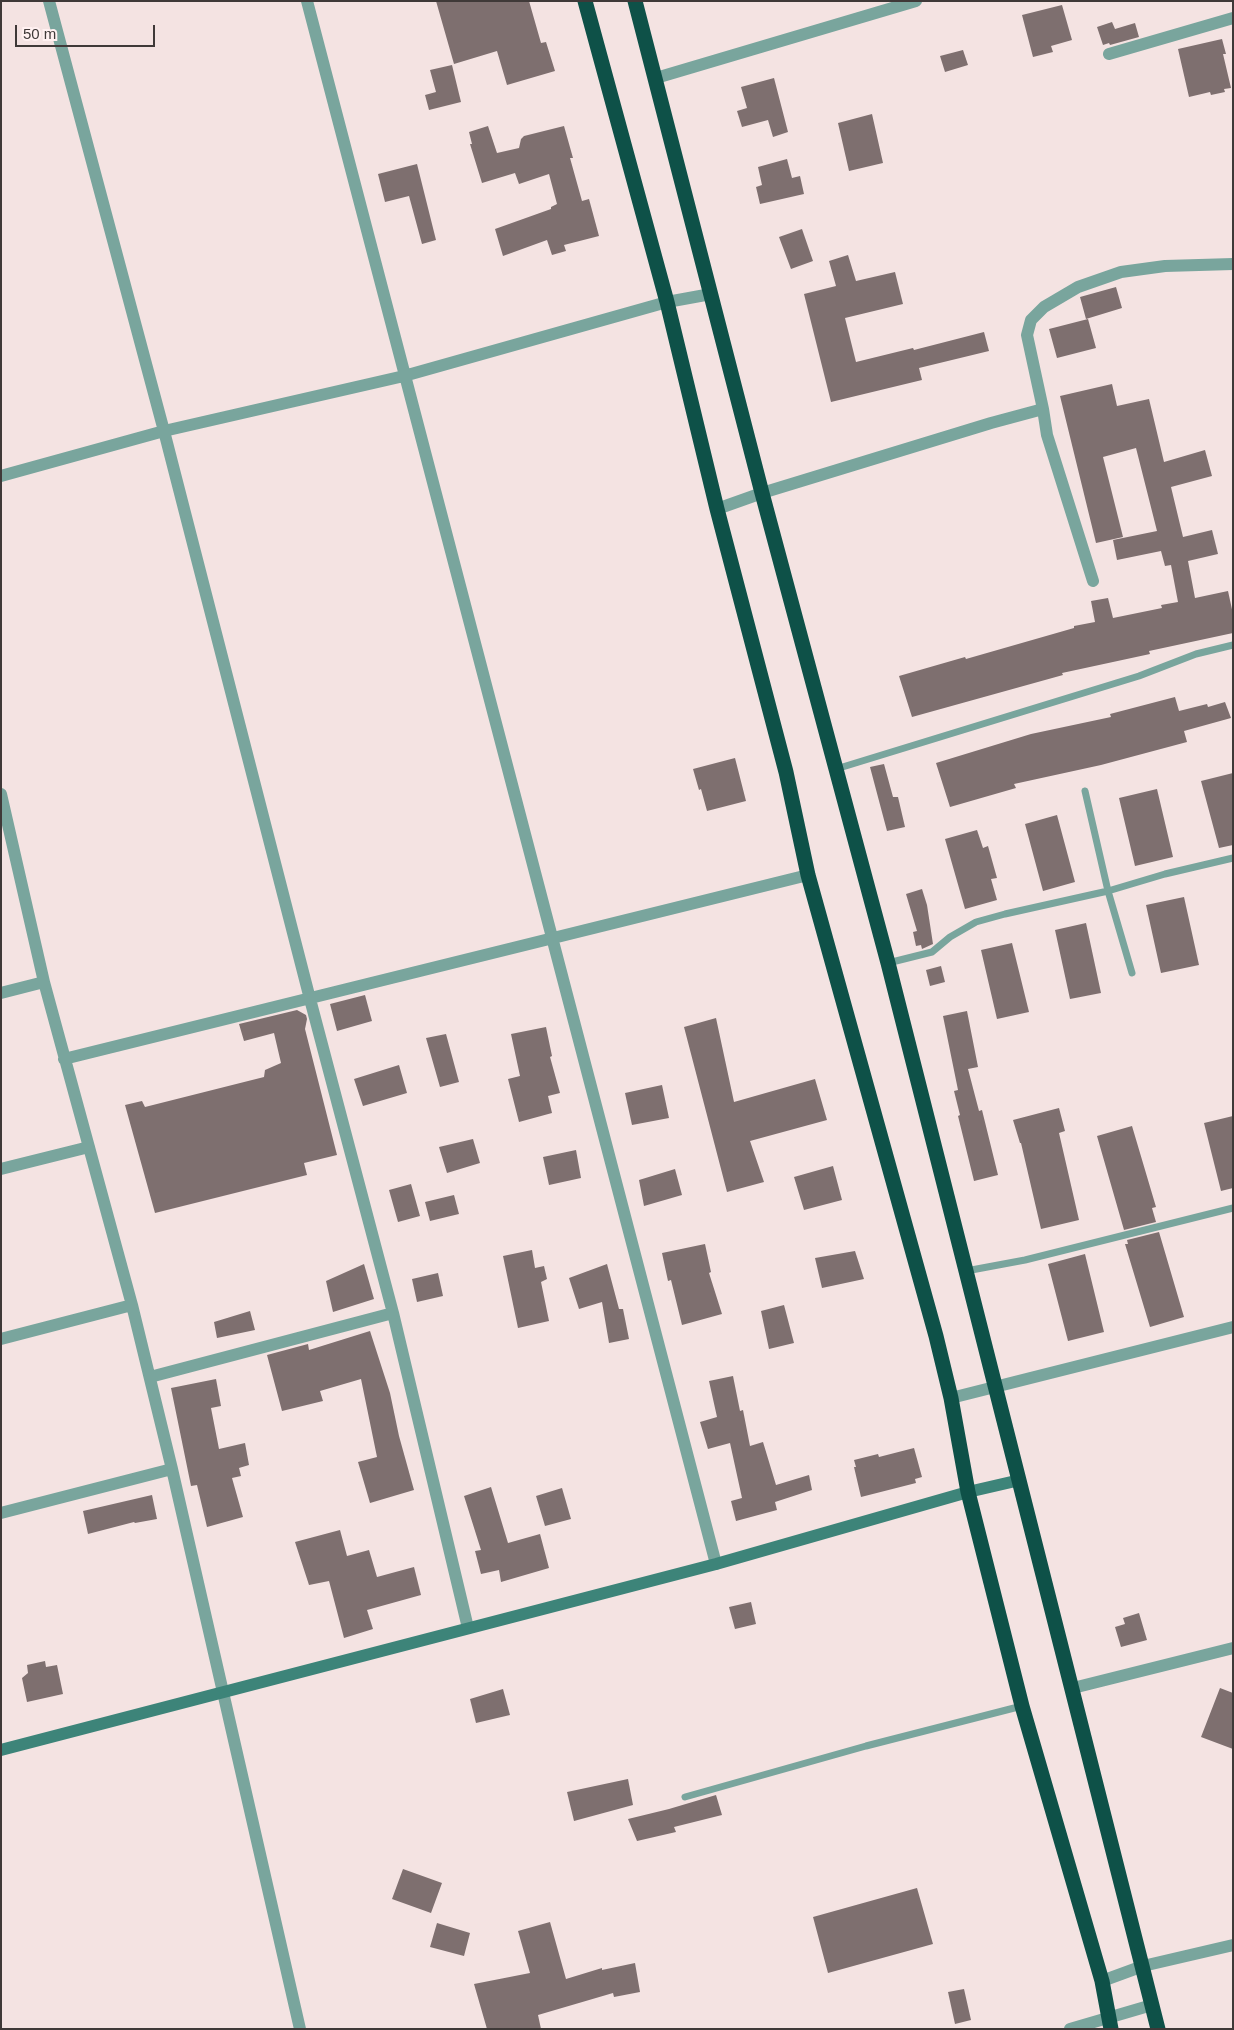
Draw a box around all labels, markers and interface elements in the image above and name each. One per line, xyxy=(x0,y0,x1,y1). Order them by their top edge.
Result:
scale bar xyxy=(18,15,158,47)
text: 50 m xyxy=(23,25,56,42)

